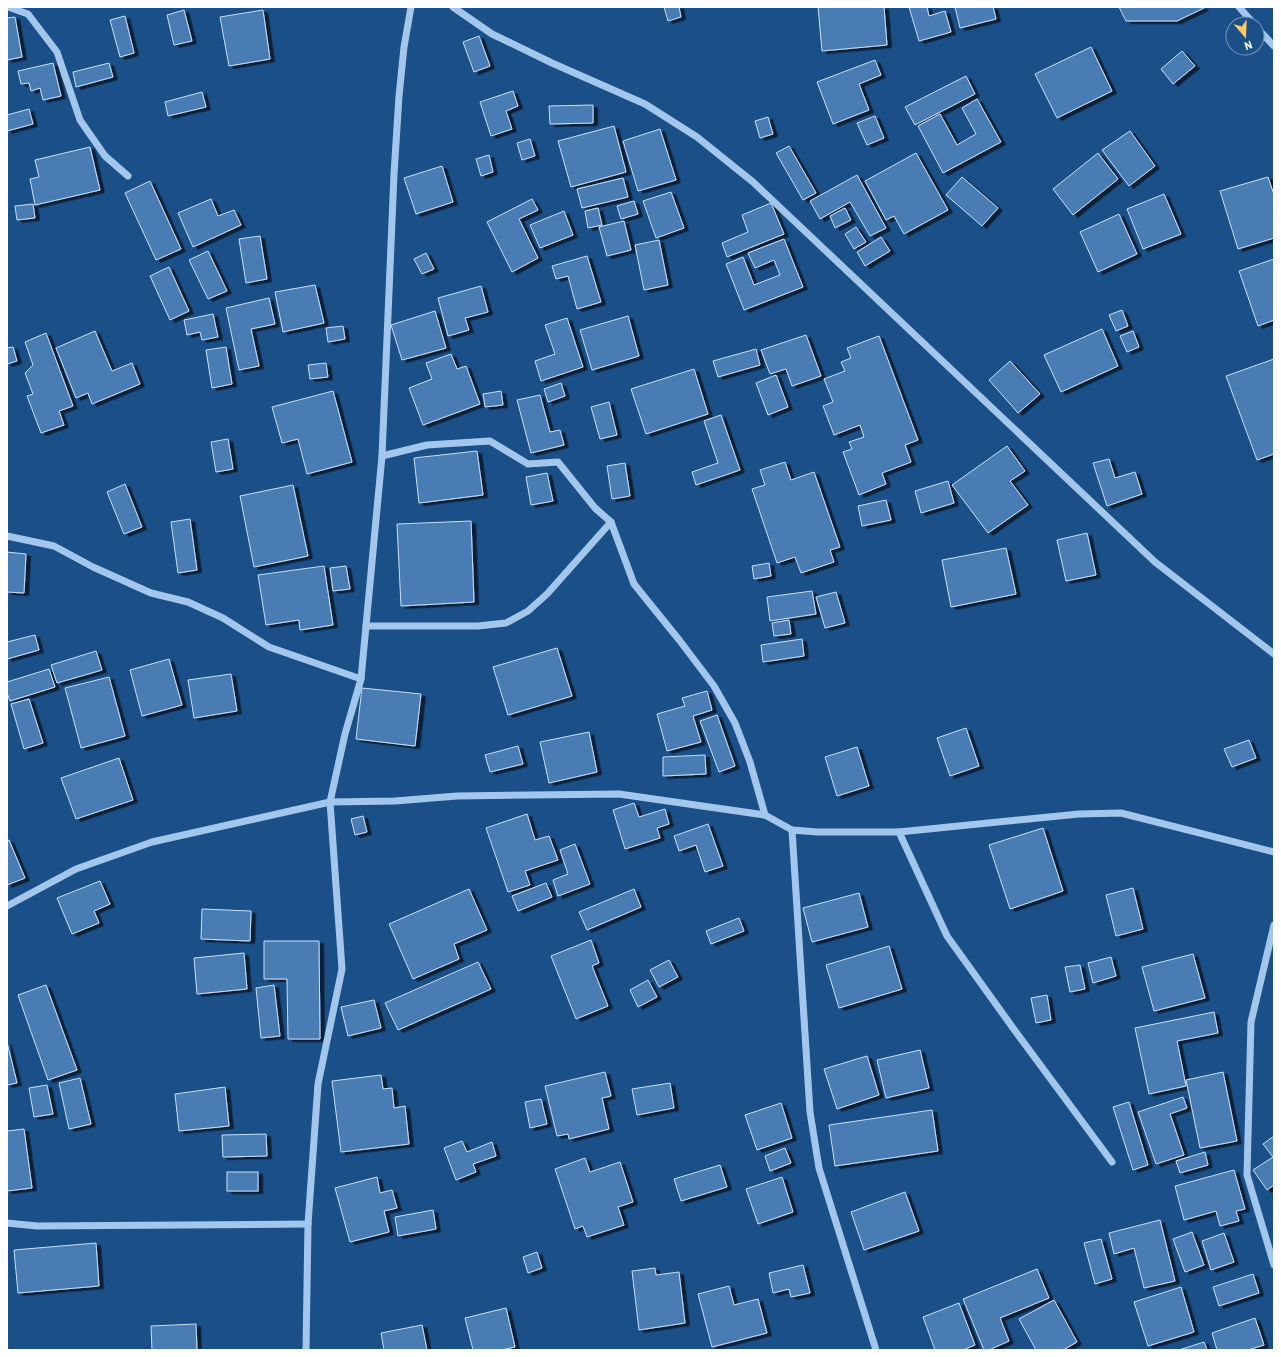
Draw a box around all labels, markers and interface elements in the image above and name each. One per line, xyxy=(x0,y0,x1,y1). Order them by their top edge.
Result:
north arrow xyxy=(1225,16,1265,56)
text: N xyxy=(1243,39,1254,53)

